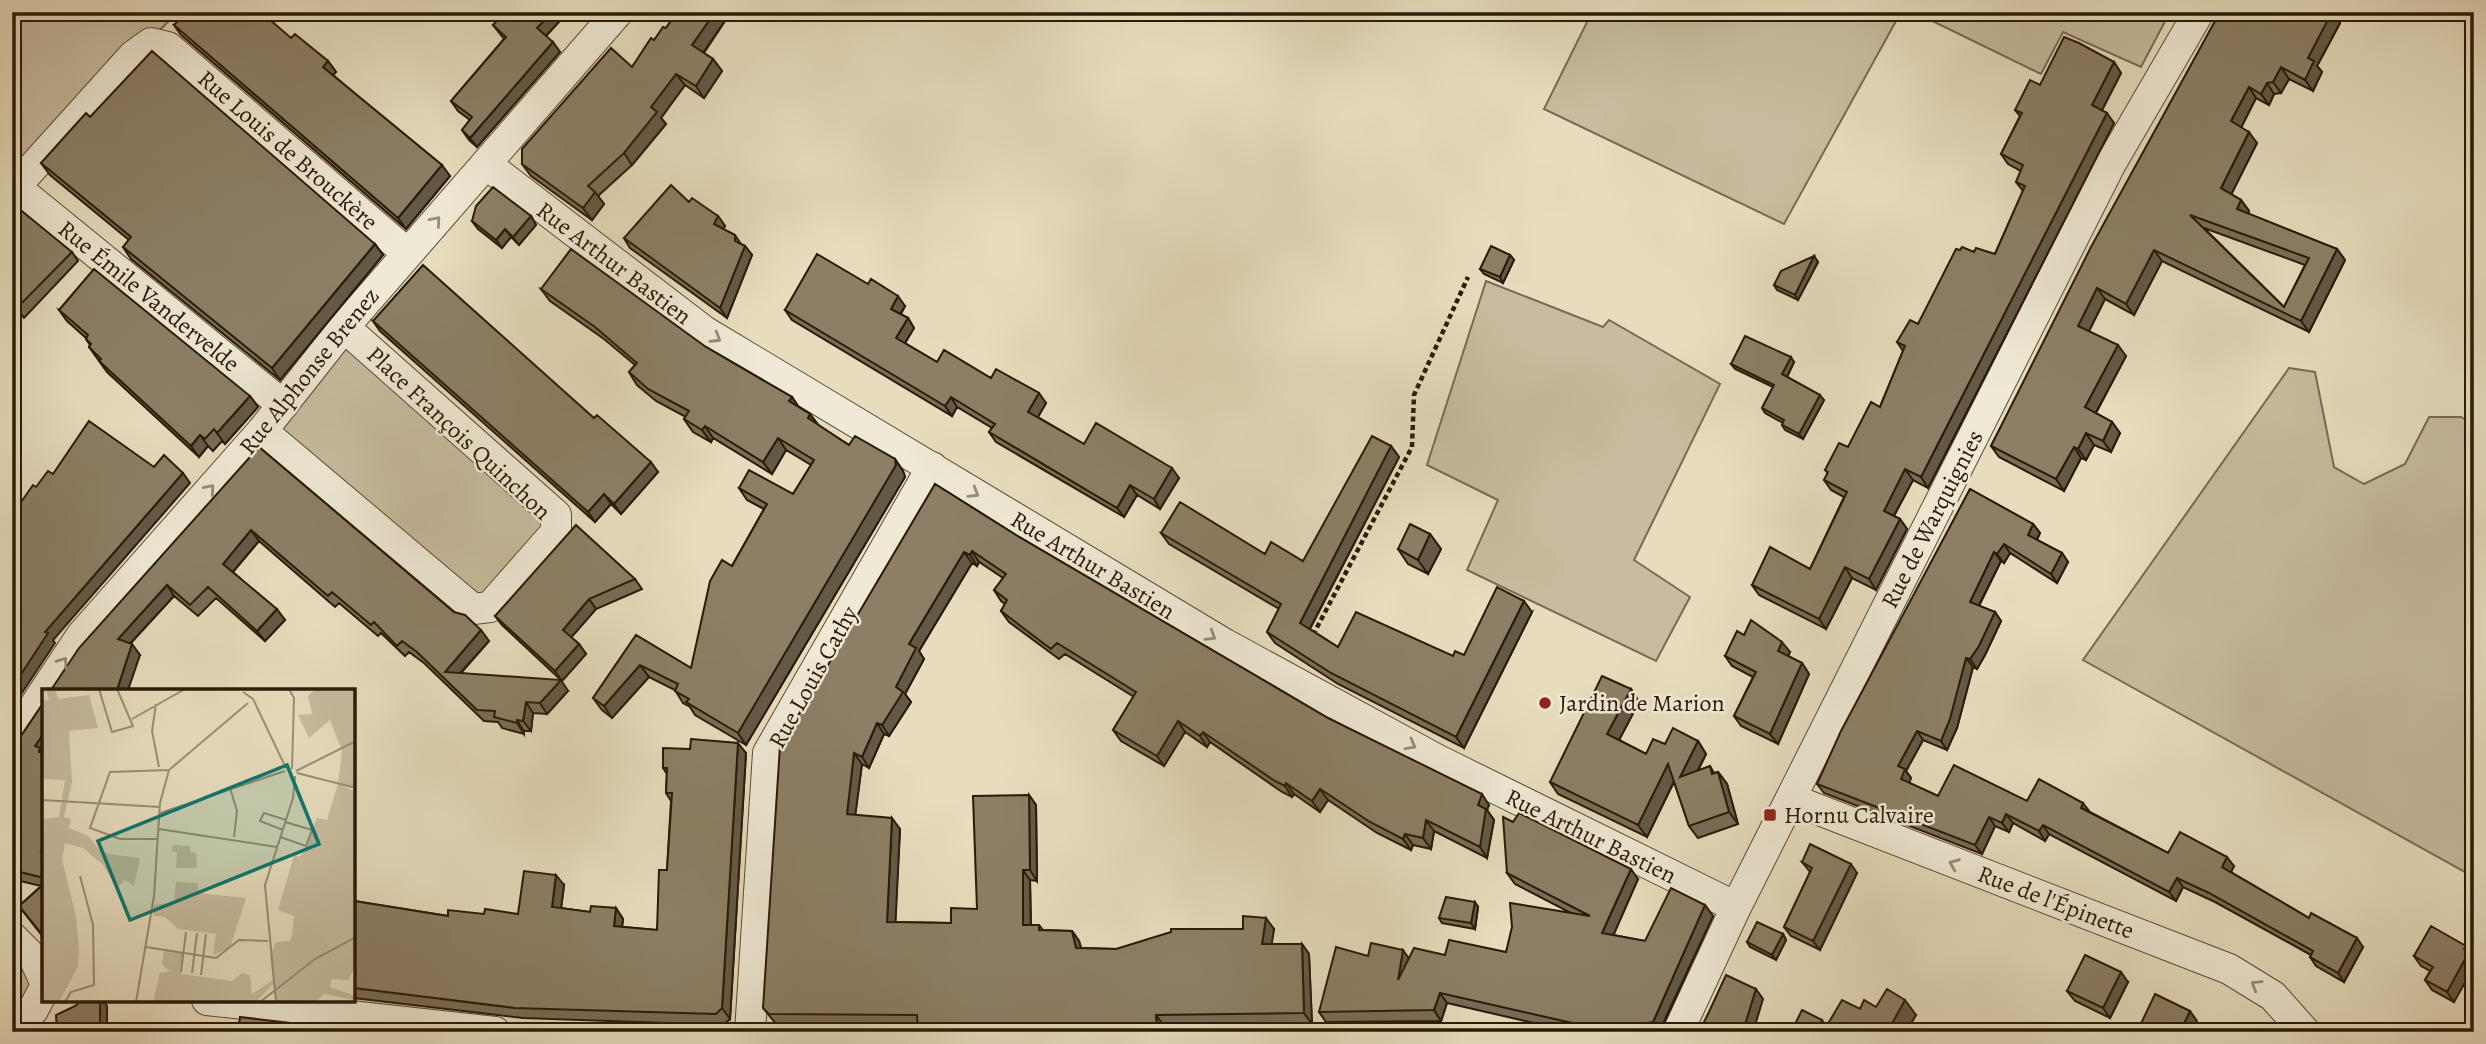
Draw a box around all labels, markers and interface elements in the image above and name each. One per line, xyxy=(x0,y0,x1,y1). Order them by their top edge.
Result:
street label: Rue Louis de Brouckère xyxy=(191,63,385,237)
street label: Rue Arthur Bastien xyxy=(530,194,698,332)
street label: Rue Émile Vandervelde xyxy=(52,213,246,379)
one-way arrow xyxy=(427,216,440,229)
street label: Rue Alphonse Brenez xyxy=(232,281,386,461)
one-way arrow xyxy=(709,330,722,343)
street label: Place François Quinchon xyxy=(360,339,558,527)
street label: Rue de Warquignies xyxy=(1873,424,1991,614)
one-way arrow xyxy=(202,484,215,497)
one-way arrow xyxy=(967,485,980,498)
street label: Rue Arthur Bastien xyxy=(1005,503,1181,627)
street label: Rue Louis Cathy xyxy=(761,600,865,754)
one-way arrow xyxy=(1204,627,1217,640)
one-way arrow xyxy=(55,657,67,670)
place label: Jardin de Marion xyxy=(1559,687,1725,719)
inset map xyxy=(42,689,355,1002)
marker: Jardin de Marion xyxy=(1537,695,1553,711)
one-way arrow xyxy=(1403,737,1416,750)
street label: Rue Arthur Bastien xyxy=(1500,781,1682,891)
place label: Hornu Calvaire xyxy=(1784,799,1934,831)
marker: Hornu Calvaire xyxy=(1762,807,1778,823)
street label: Rue de l'Épinette xyxy=(1973,857,2139,947)
one-way arrow xyxy=(1949,858,1961,872)
one-way arrow xyxy=(2250,981,2263,994)

